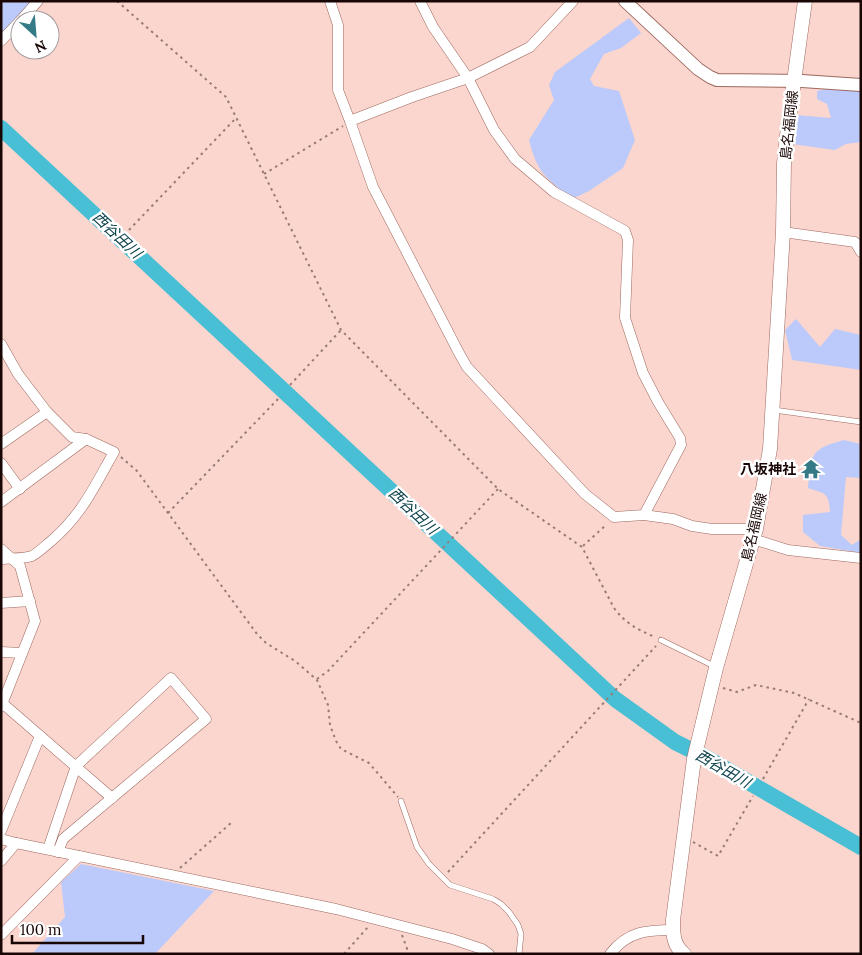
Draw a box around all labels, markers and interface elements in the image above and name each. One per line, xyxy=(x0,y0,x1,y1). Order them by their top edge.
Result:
north arrow xyxy=(10,10,60,60)
text: N xyxy=(32,36,50,57)
street label: 島名福岡線 xyxy=(776,89,802,161)
water label: 西谷田川 xyxy=(89,207,147,263)
temple icon: 八坂神社 xyxy=(800,458,822,480)
place label: 八坂神社 xyxy=(740,460,796,478)
water label: 西谷田川 xyxy=(385,483,443,539)
street label: 島名福岡線 xyxy=(737,491,771,563)
water label: 西谷田川 xyxy=(693,745,756,793)
scale bar xyxy=(12,912,144,944)
text: 100 m xyxy=(20,920,61,939)

